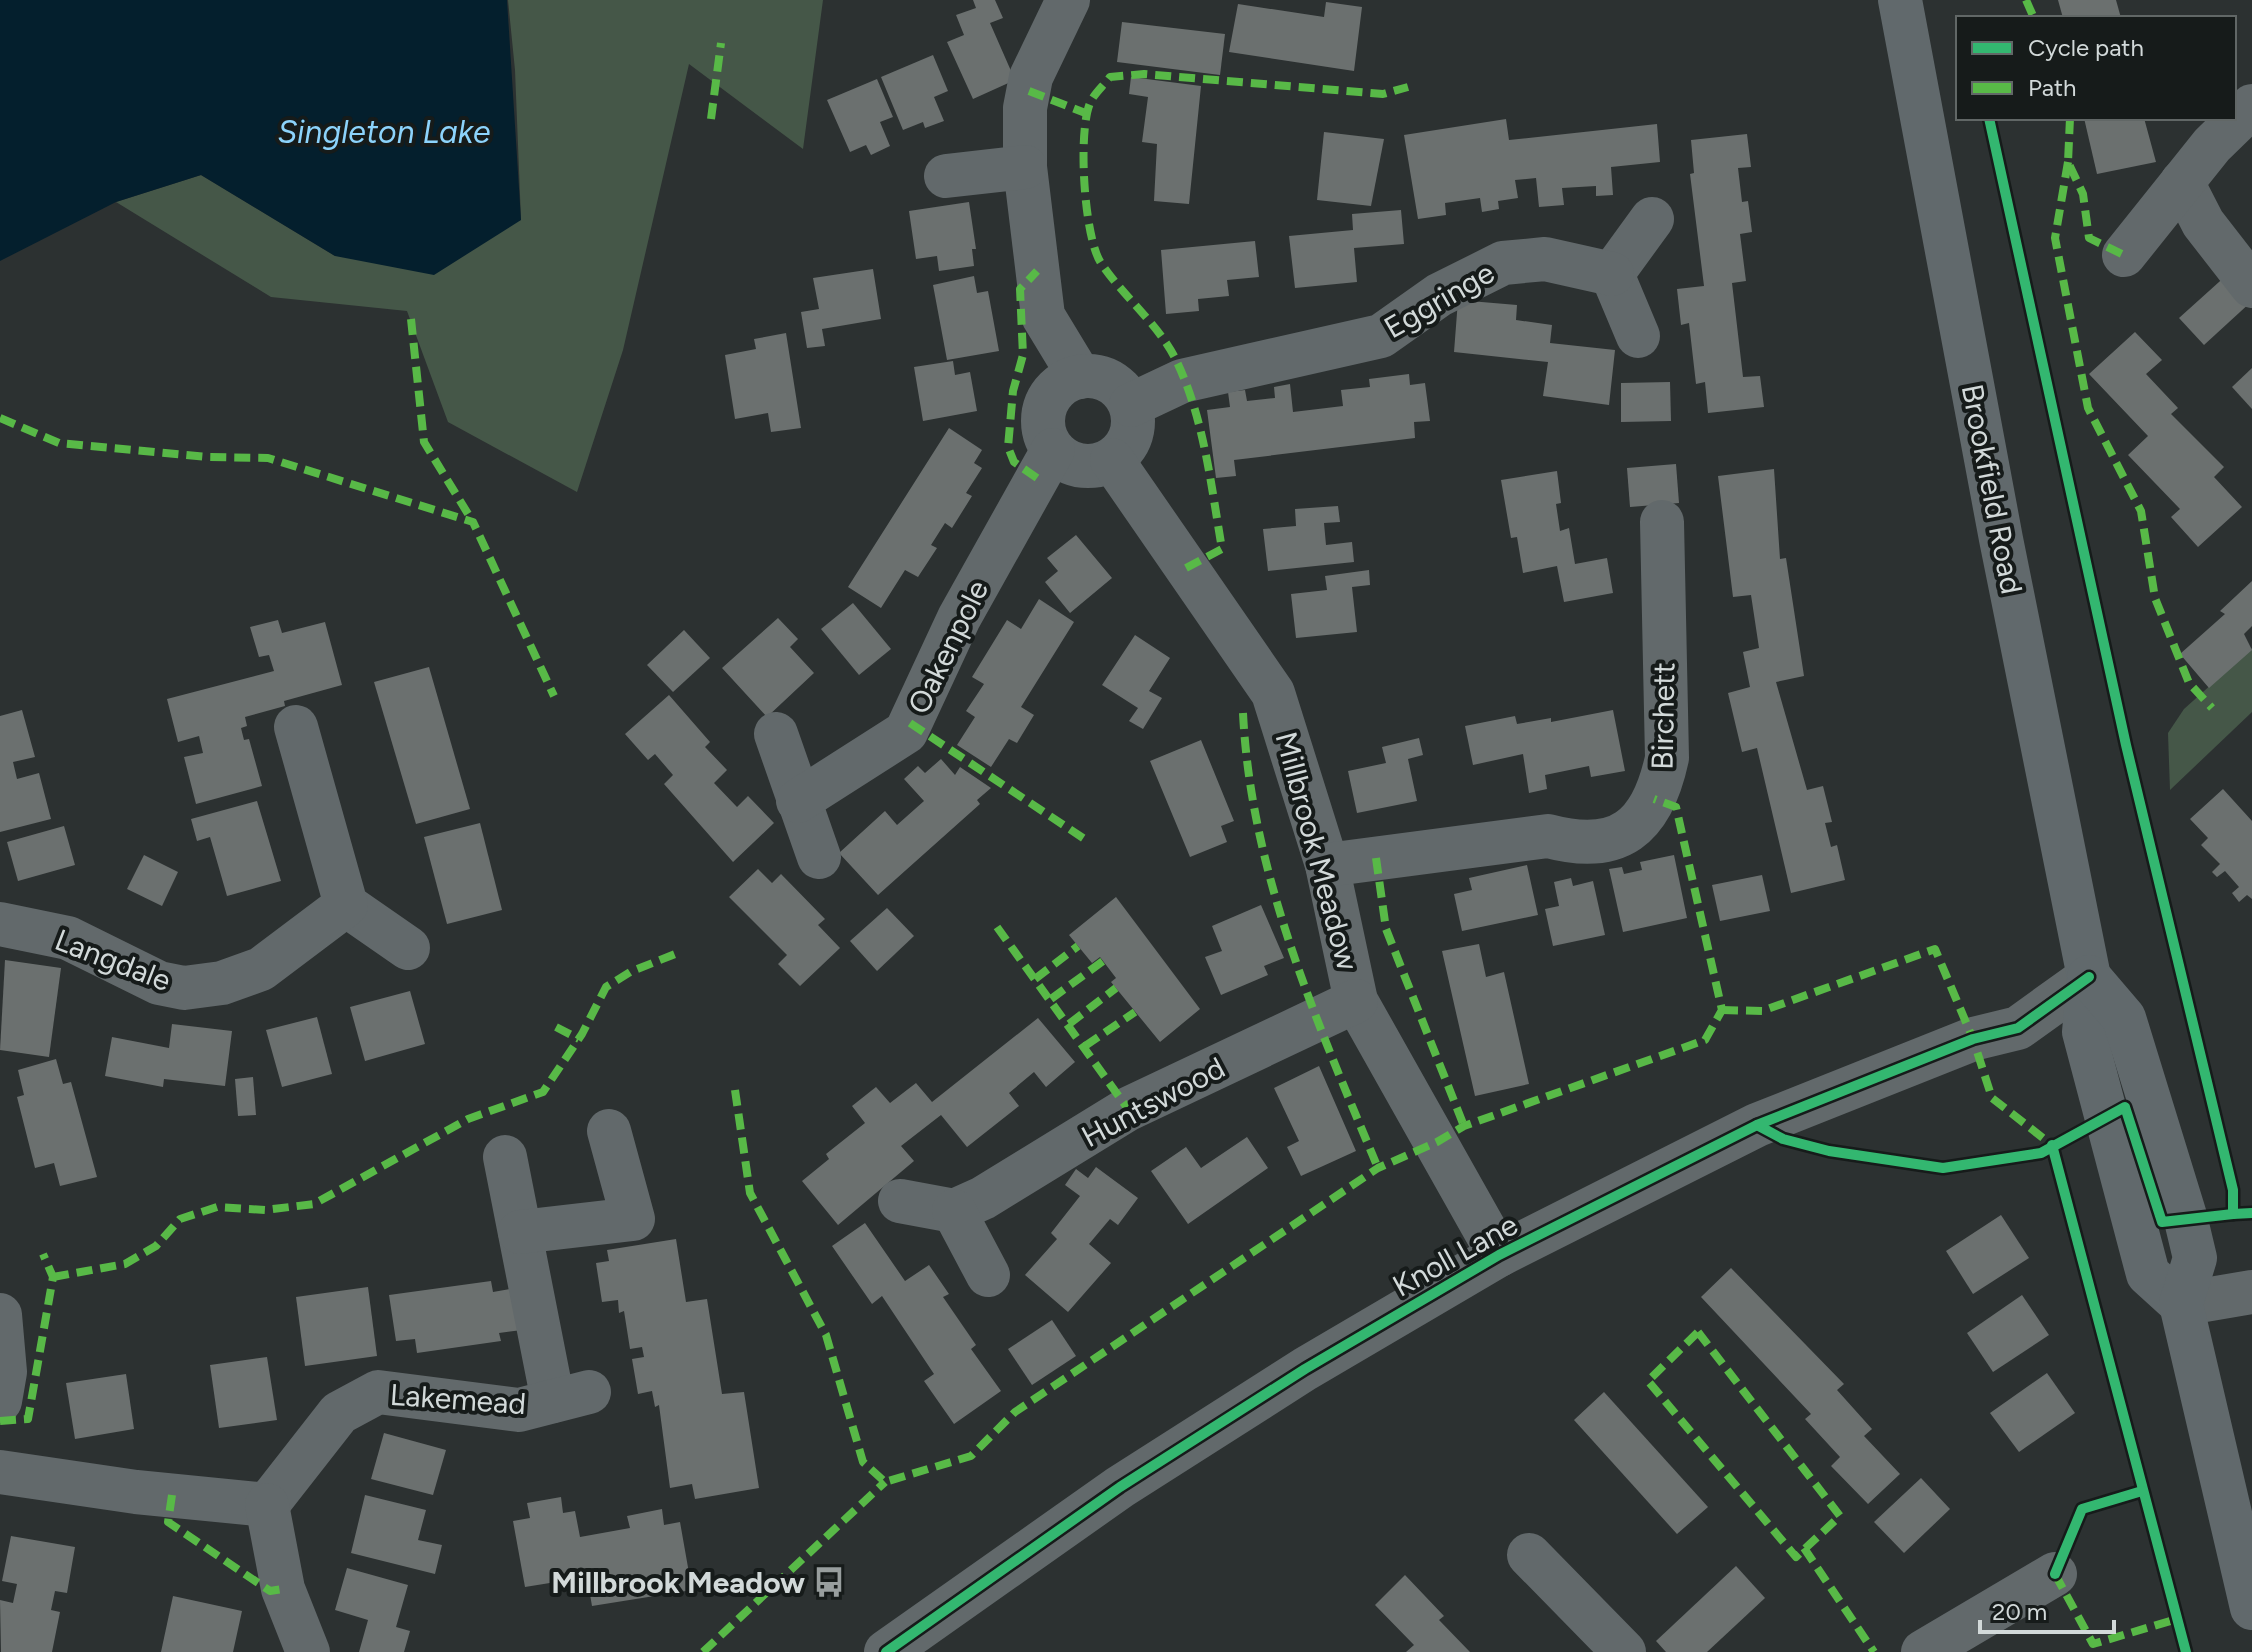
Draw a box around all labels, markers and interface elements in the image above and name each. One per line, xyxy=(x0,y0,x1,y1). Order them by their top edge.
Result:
legend xyxy=(1956,16,2236,120)
text: Cycle path xyxy=(2028,33,2144,62)
text: Path xyxy=(2028,73,2076,102)
water label: Singleton Lake xyxy=(277,113,491,151)
street label: Eggringe xyxy=(1377,254,1501,346)
street label: Brookfield Road xyxy=(1954,381,2030,597)
street label: Oakenpole xyxy=(900,574,996,720)
street label: Birchett xyxy=(1644,662,1682,770)
street label: Millbrook Meadow xyxy=(1267,728,1367,975)
street label: Langdale xyxy=(50,921,176,999)
street label: Huntswood xyxy=(1075,1049,1231,1155)
street label: Knoll Lane xyxy=(1386,1206,1524,1304)
street label: Lakemead xyxy=(389,1376,527,1422)
place label: Millbrook Meadow xyxy=(551,1564,805,1601)
bus stop icon: Millbrook Meadow xyxy=(812,1565,846,1599)
scale bar xyxy=(1980,1584,2114,1634)
text: 20 m xyxy=(1992,1597,2047,1626)

